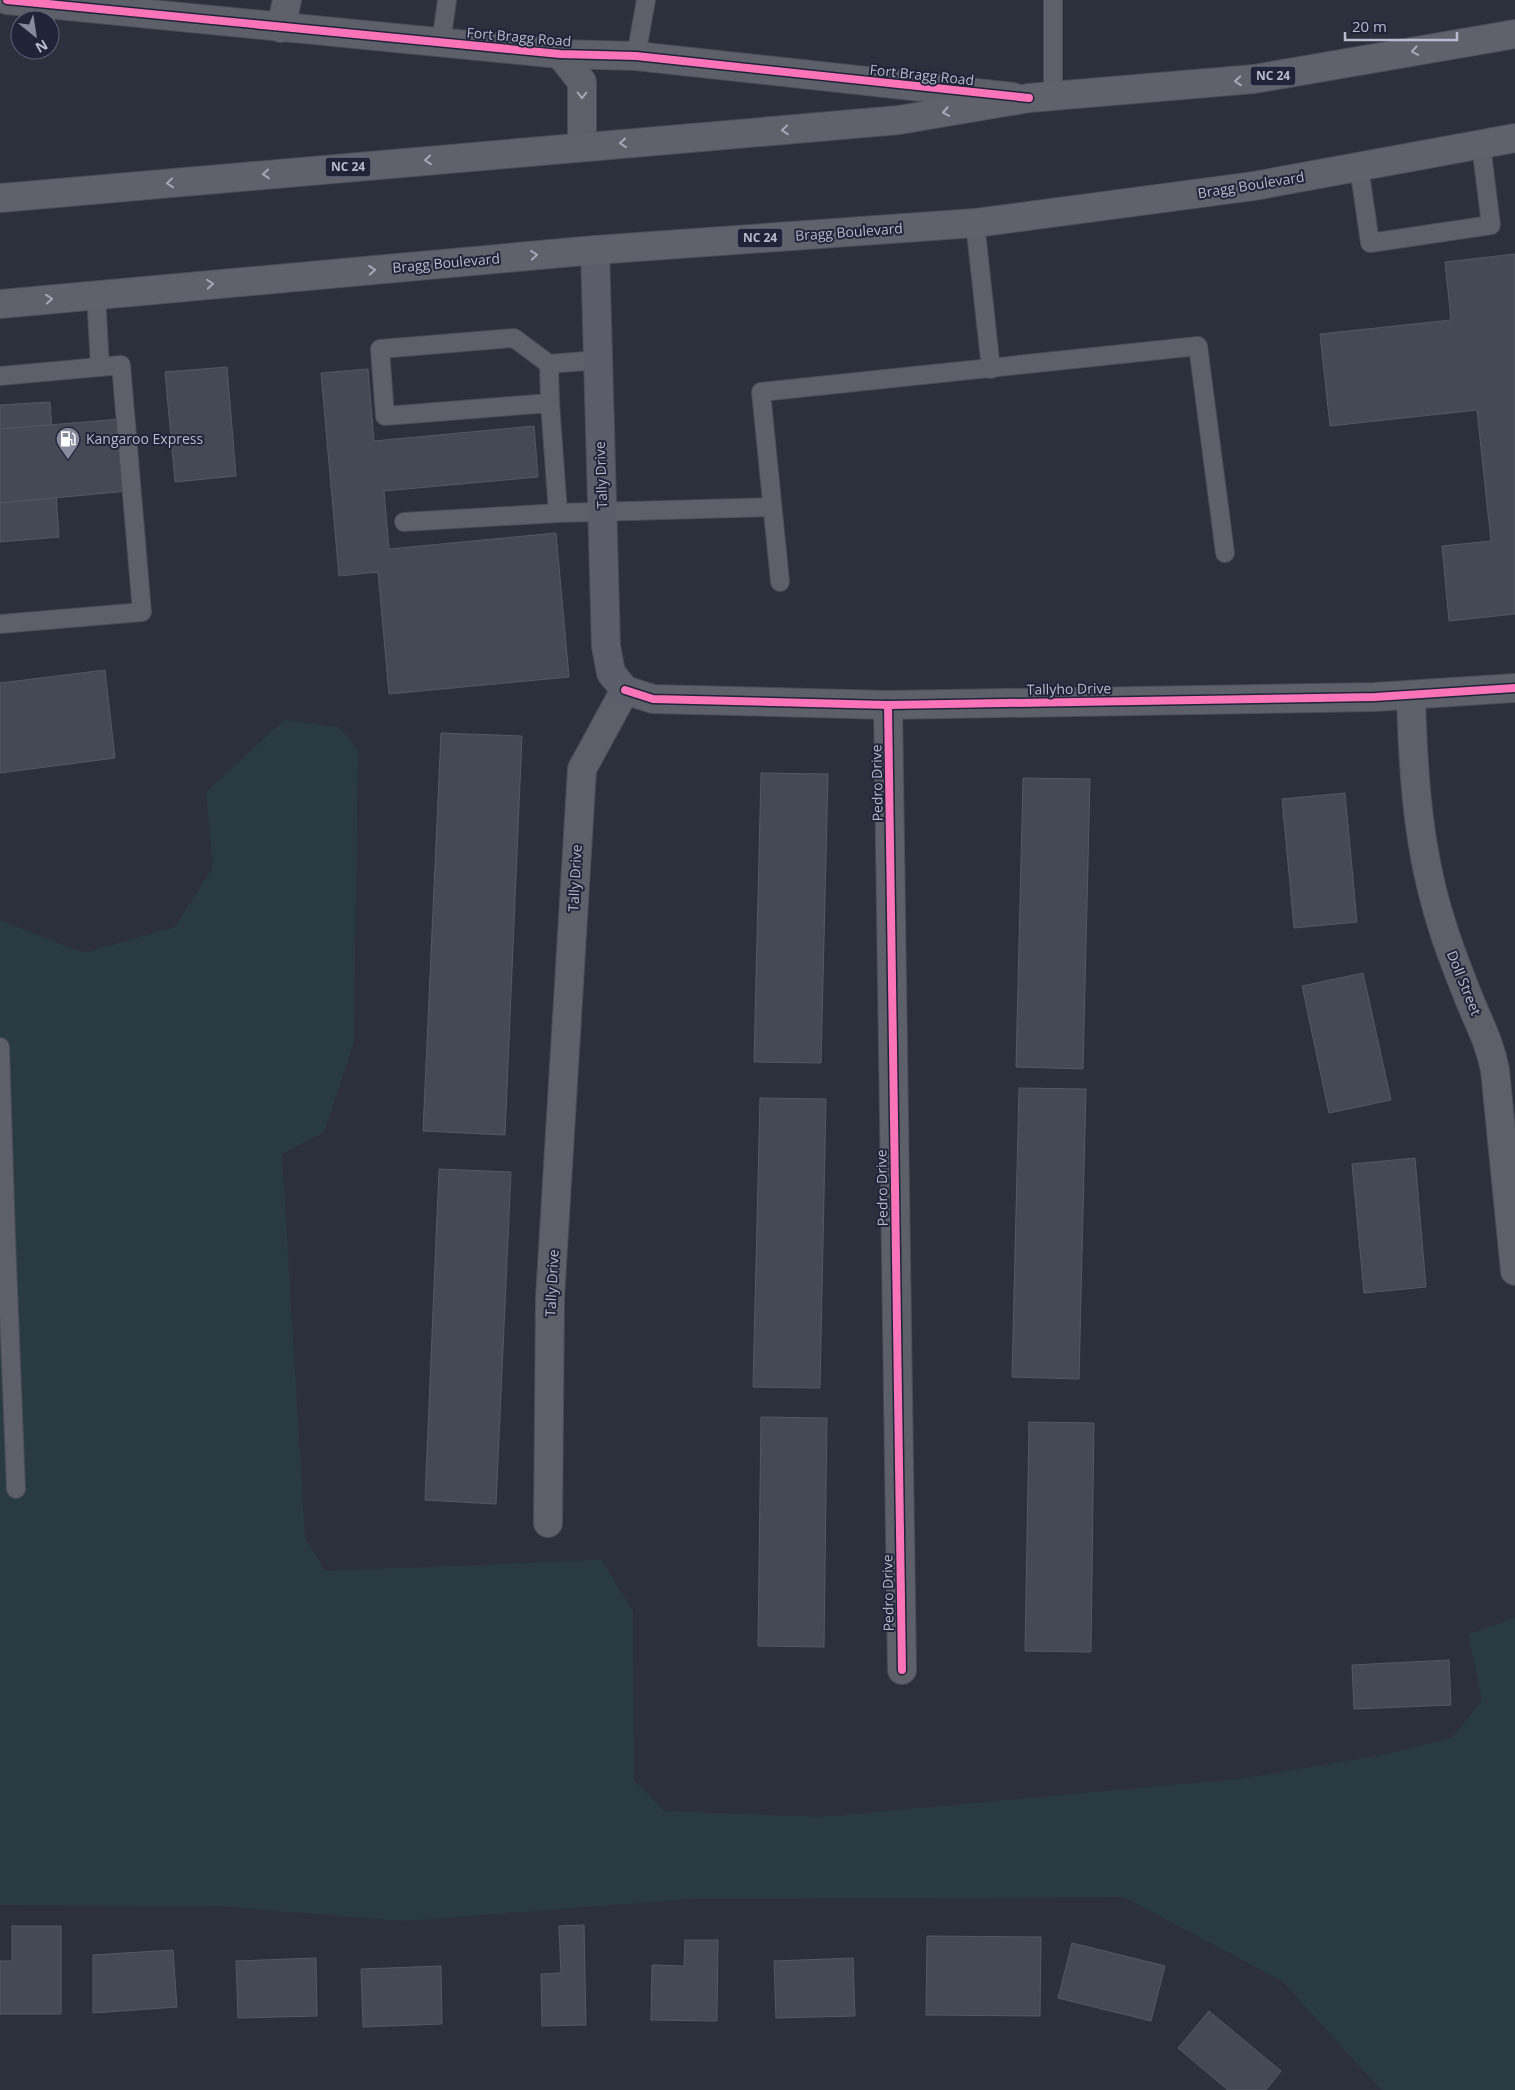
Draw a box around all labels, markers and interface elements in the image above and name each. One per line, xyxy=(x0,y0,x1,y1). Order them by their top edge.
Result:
north arrow xyxy=(10,10,60,60)
scale bar xyxy=(1345,10,1458,42)
text: 20 m xyxy=(1352,16,1387,36)
street label: Fort Bragg Road xyxy=(466,22,572,51)
text: N xyxy=(32,36,51,58)
one-way arrow xyxy=(1411,45,1420,55)
street label: Fort Bragg Road xyxy=(869,60,975,89)
road number: NC 24 xyxy=(1250,66,1296,85)
one-way arrow xyxy=(1233,75,1241,86)
one-way arrow xyxy=(577,92,587,99)
one-way arrow xyxy=(942,107,950,117)
one-way arrow xyxy=(780,124,788,135)
one-way arrow xyxy=(618,137,626,148)
one-way arrow xyxy=(424,154,432,165)
road number: NC 24 xyxy=(326,158,370,176)
street label: Bragg Boulevard xyxy=(1196,167,1306,202)
one-way arrow xyxy=(262,168,270,179)
one-way arrow xyxy=(166,177,174,188)
street label: Bragg Boulevard xyxy=(794,218,903,245)
road number: NC 24 xyxy=(738,228,782,248)
street label: Bragg Boulevard xyxy=(391,248,501,277)
one-way arrow xyxy=(530,250,538,261)
one-way arrow xyxy=(369,265,377,276)
one-way arrow xyxy=(207,279,215,290)
one-way arrow xyxy=(45,294,53,305)
fuel station icon: Kangaroo Express xyxy=(55,426,81,460)
place label: Kangaroo Express xyxy=(86,429,203,448)
street label: Tally Drive xyxy=(590,441,611,509)
street label: Tallyho Drive xyxy=(1027,678,1112,699)
street label: Pedro Drive xyxy=(866,744,887,822)
street label: Tally Drive xyxy=(563,844,586,912)
street label: Doll Street xyxy=(1443,948,1486,1018)
street label: Pedro Drive xyxy=(871,1149,892,1227)
street label: Tally Drive xyxy=(540,1249,563,1317)
street label: Pedro Drive xyxy=(877,1554,898,1632)

